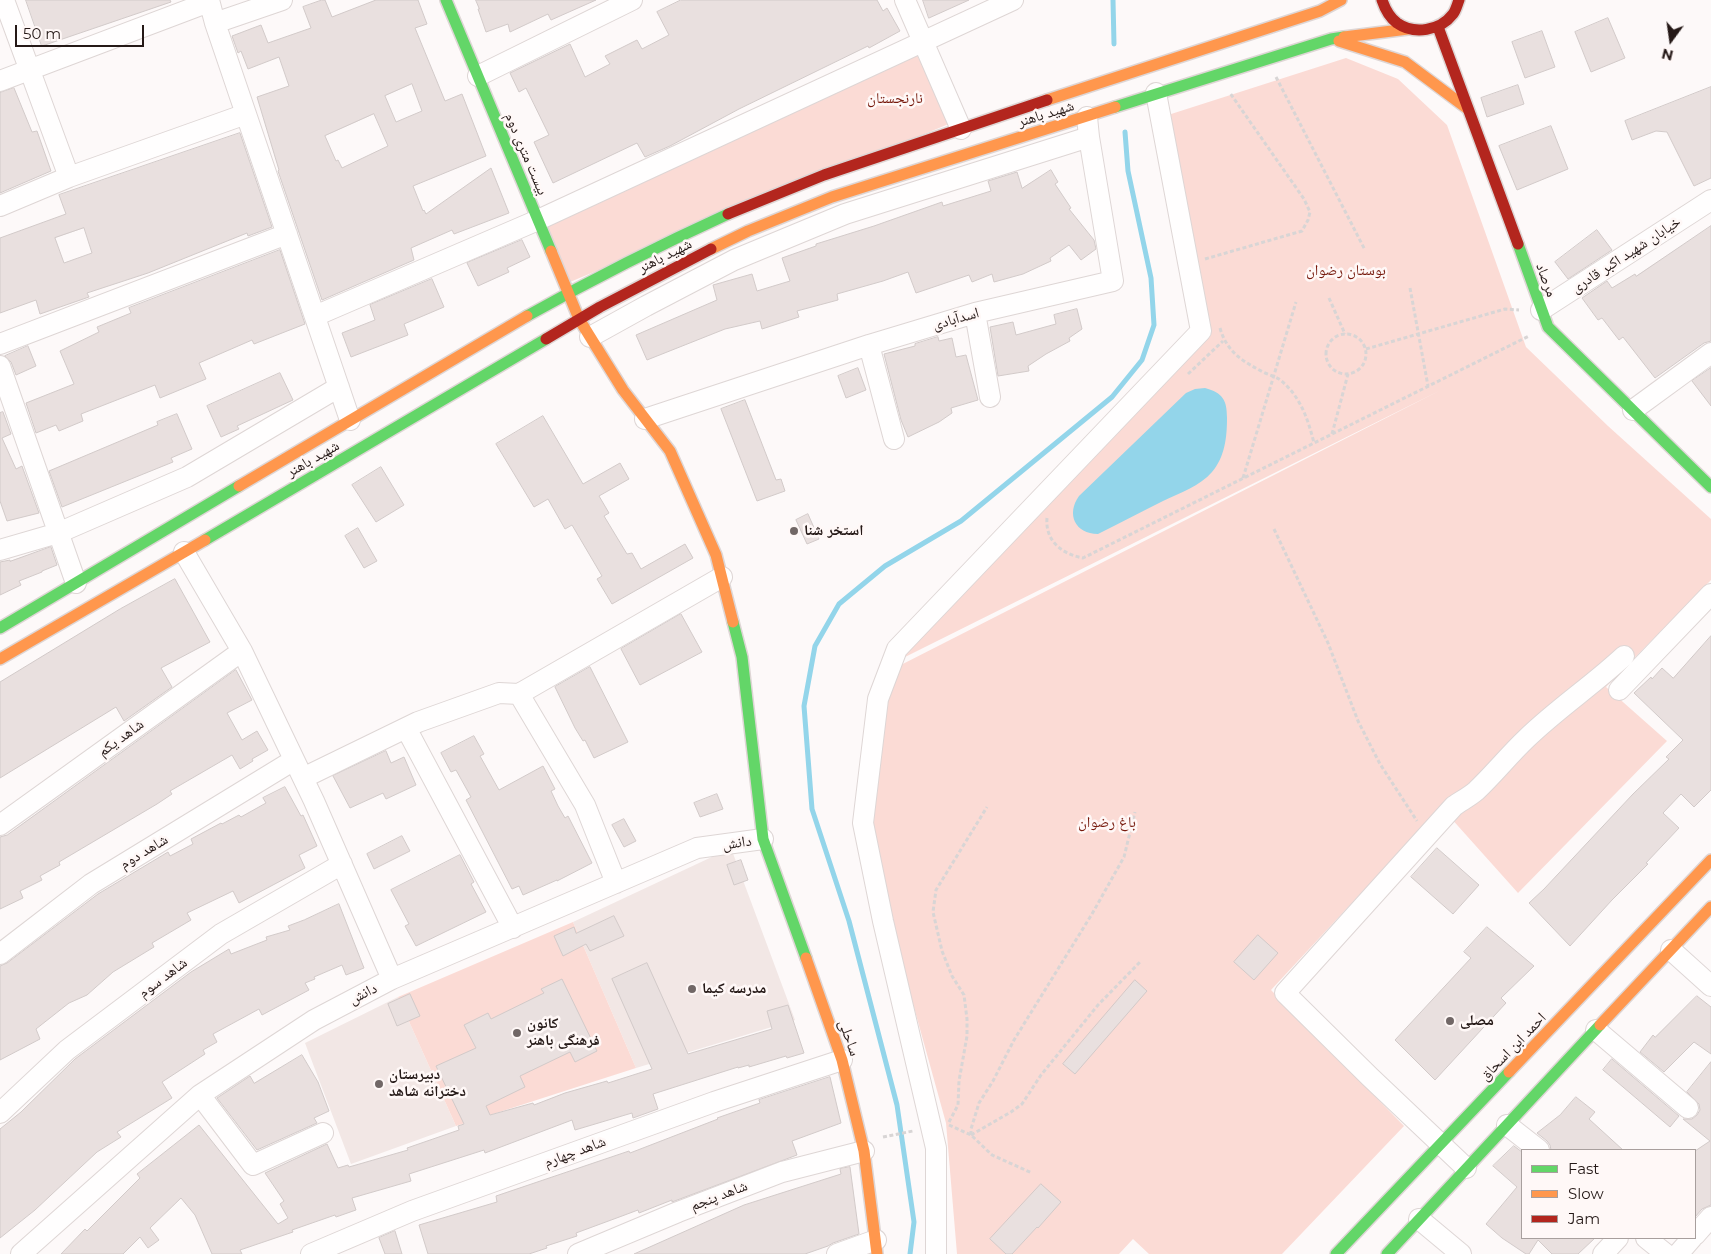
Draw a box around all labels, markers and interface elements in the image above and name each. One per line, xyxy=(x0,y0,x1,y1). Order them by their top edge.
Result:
scale bar xyxy=(18,15,146,47)
north arrow xyxy=(1646,15,1696,65)
text: 50 m xyxy=(23,24,61,43)
text: N xyxy=(1660,44,1675,65)
park label: نارنجستان xyxy=(867,90,923,108)
street label: شهید باهنر xyxy=(1016,97,1076,131)
street label: بیست متری دوم xyxy=(501,110,551,198)
street label: خیابان شهید اکبر قادری xyxy=(1568,213,1684,297)
street label: شهید باهنر xyxy=(635,235,695,277)
street label: مرصاد xyxy=(1532,261,1560,299)
park label: بوستان رضوان xyxy=(1306,262,1386,280)
street label: اسدآبادی xyxy=(931,304,981,334)
street label: شهید باهنر xyxy=(283,437,343,481)
place label: استخر شنا xyxy=(804,522,863,540)
marker: استخر شنا xyxy=(788,525,800,537)
street label: شاهد یکم xyxy=(95,715,147,761)
park label: باغ رضوان xyxy=(1078,814,1136,832)
street label: شاهد دوم xyxy=(117,831,171,873)
street label: دانش xyxy=(721,832,753,854)
street label: شاهد سوم xyxy=(135,954,191,1002)
street label: دانش xyxy=(346,979,380,1009)
place label: مدرسه کیما xyxy=(702,980,766,998)
marker: مدرسه کیما xyxy=(686,983,698,995)
street label: احمد ابن اسحاق xyxy=(1476,1009,1550,1085)
place label: مصلی xyxy=(1460,1012,1494,1030)
place label: کانون فرهنگی باهنر xyxy=(527,1015,600,1050)
marker: مصلی xyxy=(1444,1015,1456,1027)
street label: ساحلی xyxy=(834,1017,864,1059)
marker: کانون فرهنگی باهنر xyxy=(511,1027,523,1039)
place label: دبیرستان دخترانه شاهد xyxy=(389,1066,466,1101)
marker: دبیرستان دخترانه شاهد xyxy=(373,1078,385,1090)
street label: شاهد چهارم xyxy=(542,1133,608,1171)
legend xyxy=(1521,1149,1696,1239)
text: Fast xyxy=(1568,1159,1599,1178)
street label: شاهد پنجم xyxy=(688,1177,750,1215)
text: Slow xyxy=(1568,1184,1604,1203)
text: Jam xyxy=(1568,1209,1600,1228)

